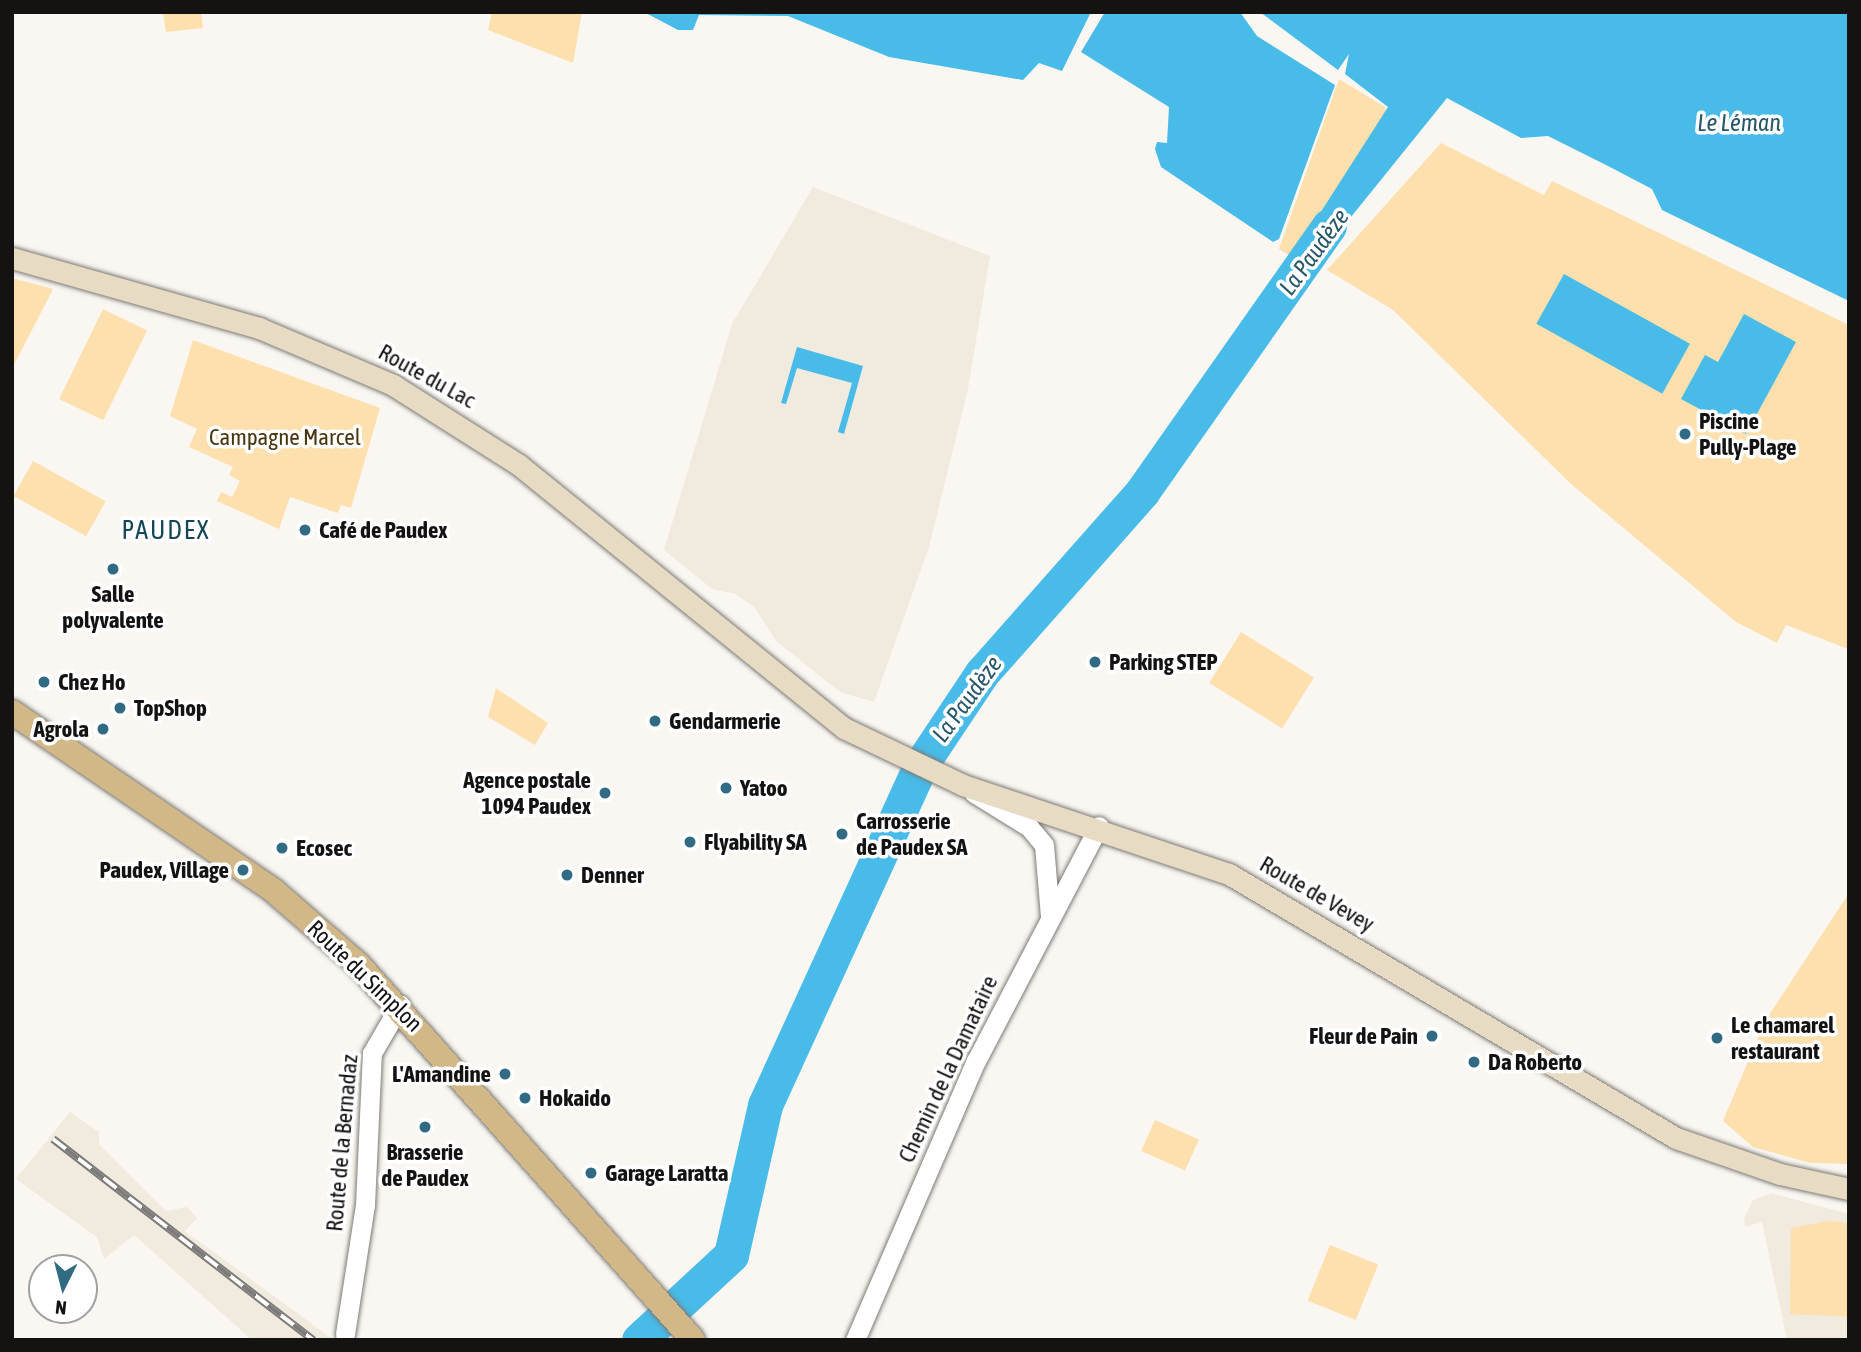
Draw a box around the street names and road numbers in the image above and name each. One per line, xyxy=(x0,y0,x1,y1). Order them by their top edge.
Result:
street label: Route du Lac xyxy=(374,338,480,414)
street label: Route de Vevey xyxy=(1255,850,1379,938)
street label: Route du Simplon xyxy=(302,914,428,1038)
street label: Chemin de la Damataire xyxy=(893,971,1003,1167)
street label: Route de la Bernadaz xyxy=(321,1053,363,1233)

